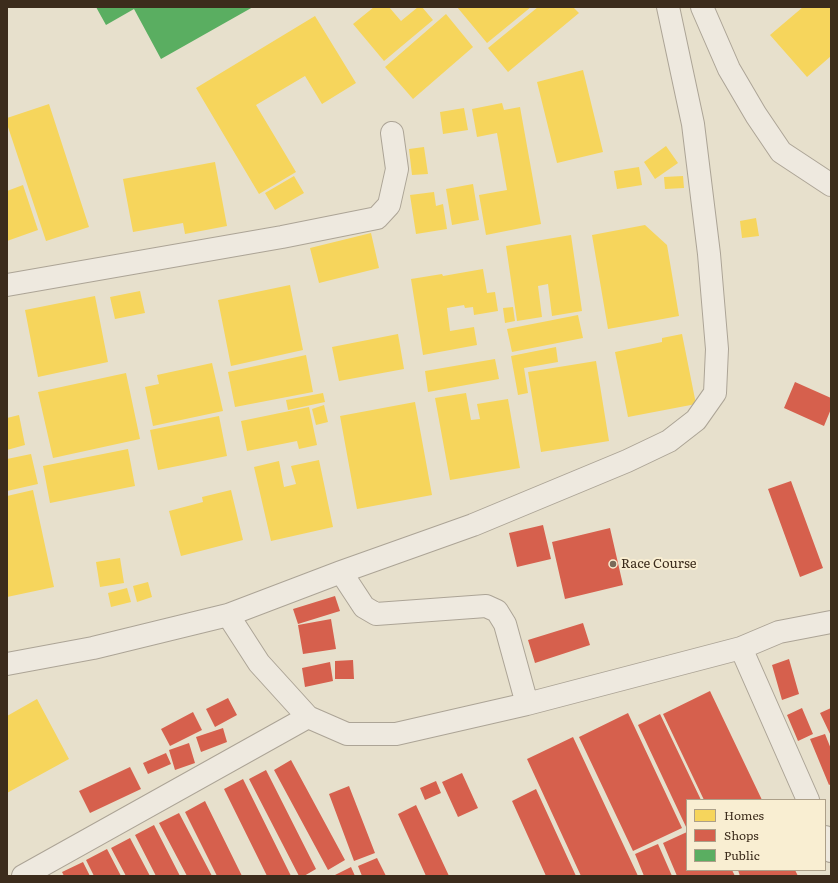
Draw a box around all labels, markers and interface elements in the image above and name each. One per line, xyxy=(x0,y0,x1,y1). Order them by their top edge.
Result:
place label: Race Course xyxy=(621,556,697,572)
marker: Race Course xyxy=(608,559,618,569)
legend xyxy=(686,799,826,871)
text: Homes xyxy=(724,806,764,824)
text: Shops xyxy=(724,826,759,844)
text: Public xyxy=(724,846,760,864)

